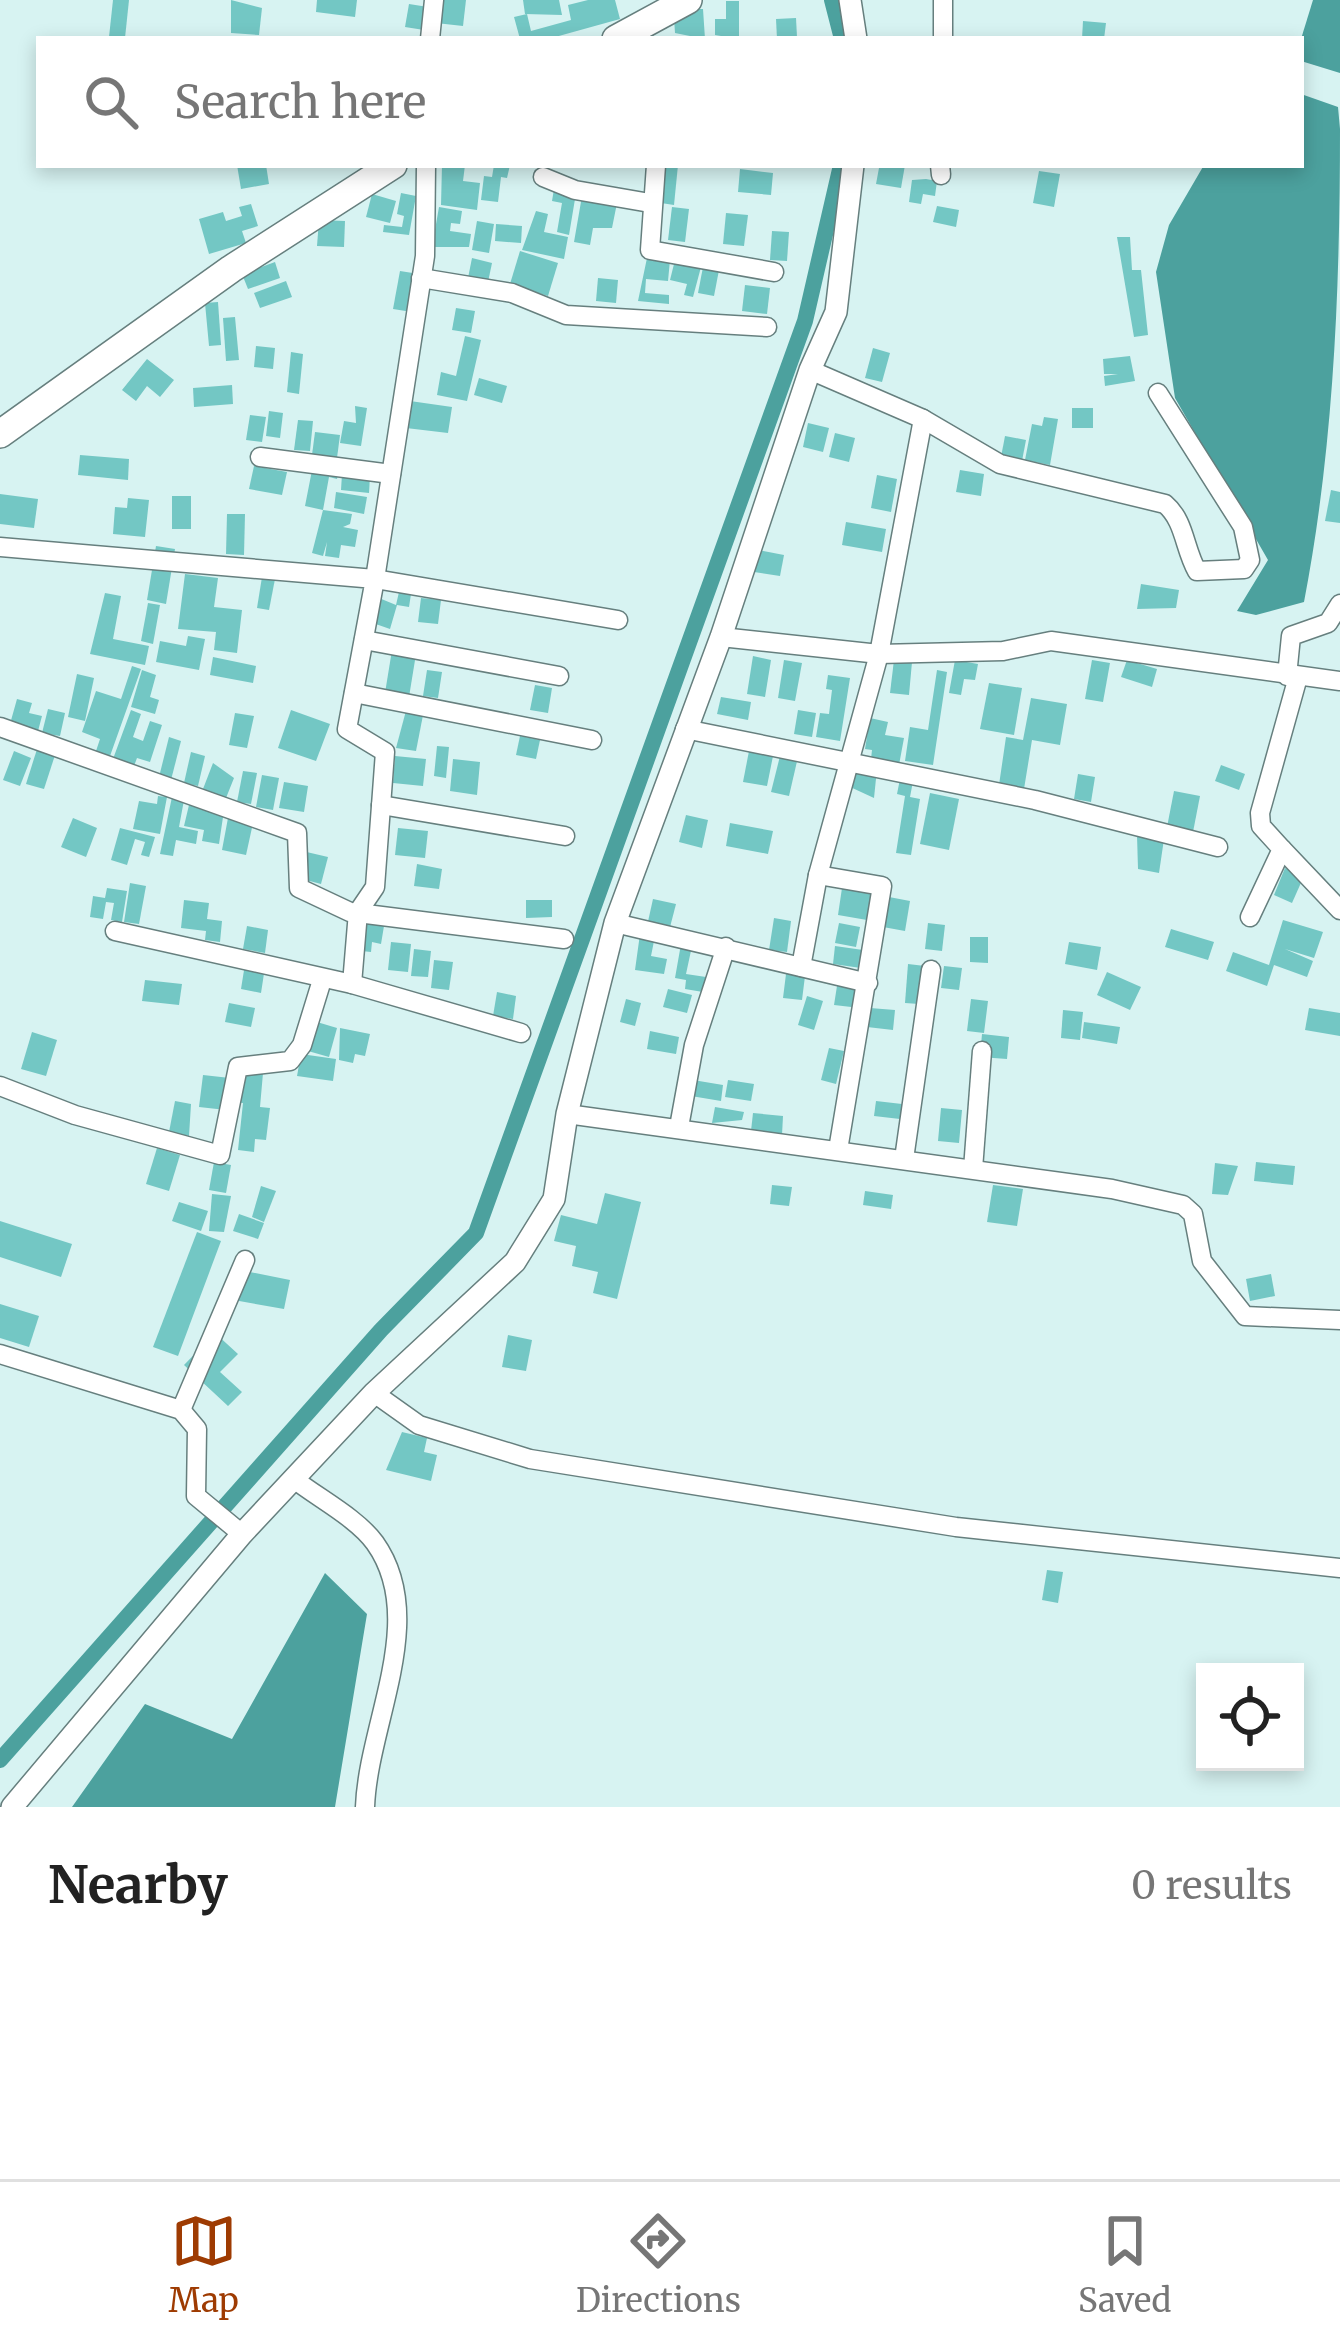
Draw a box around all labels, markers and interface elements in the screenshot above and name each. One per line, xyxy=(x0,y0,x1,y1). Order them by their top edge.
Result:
search box xyxy=(36,36,1304,168)
icon: search xyxy=(78,69,144,135)
text: Search here xyxy=(174,74,426,130)
map controls xyxy=(1196,1663,1304,1771)
button: locate xyxy=(1196,1663,1304,1771)
text: Nearby xyxy=(48,1853,228,1917)
text: 0 results xyxy=(1131,1861,1292,1910)
tab: Map xyxy=(169,2208,239,2321)
tab: Directions xyxy=(576,2208,741,2321)
tab: Saved xyxy=(1078,2208,1171,2321)

